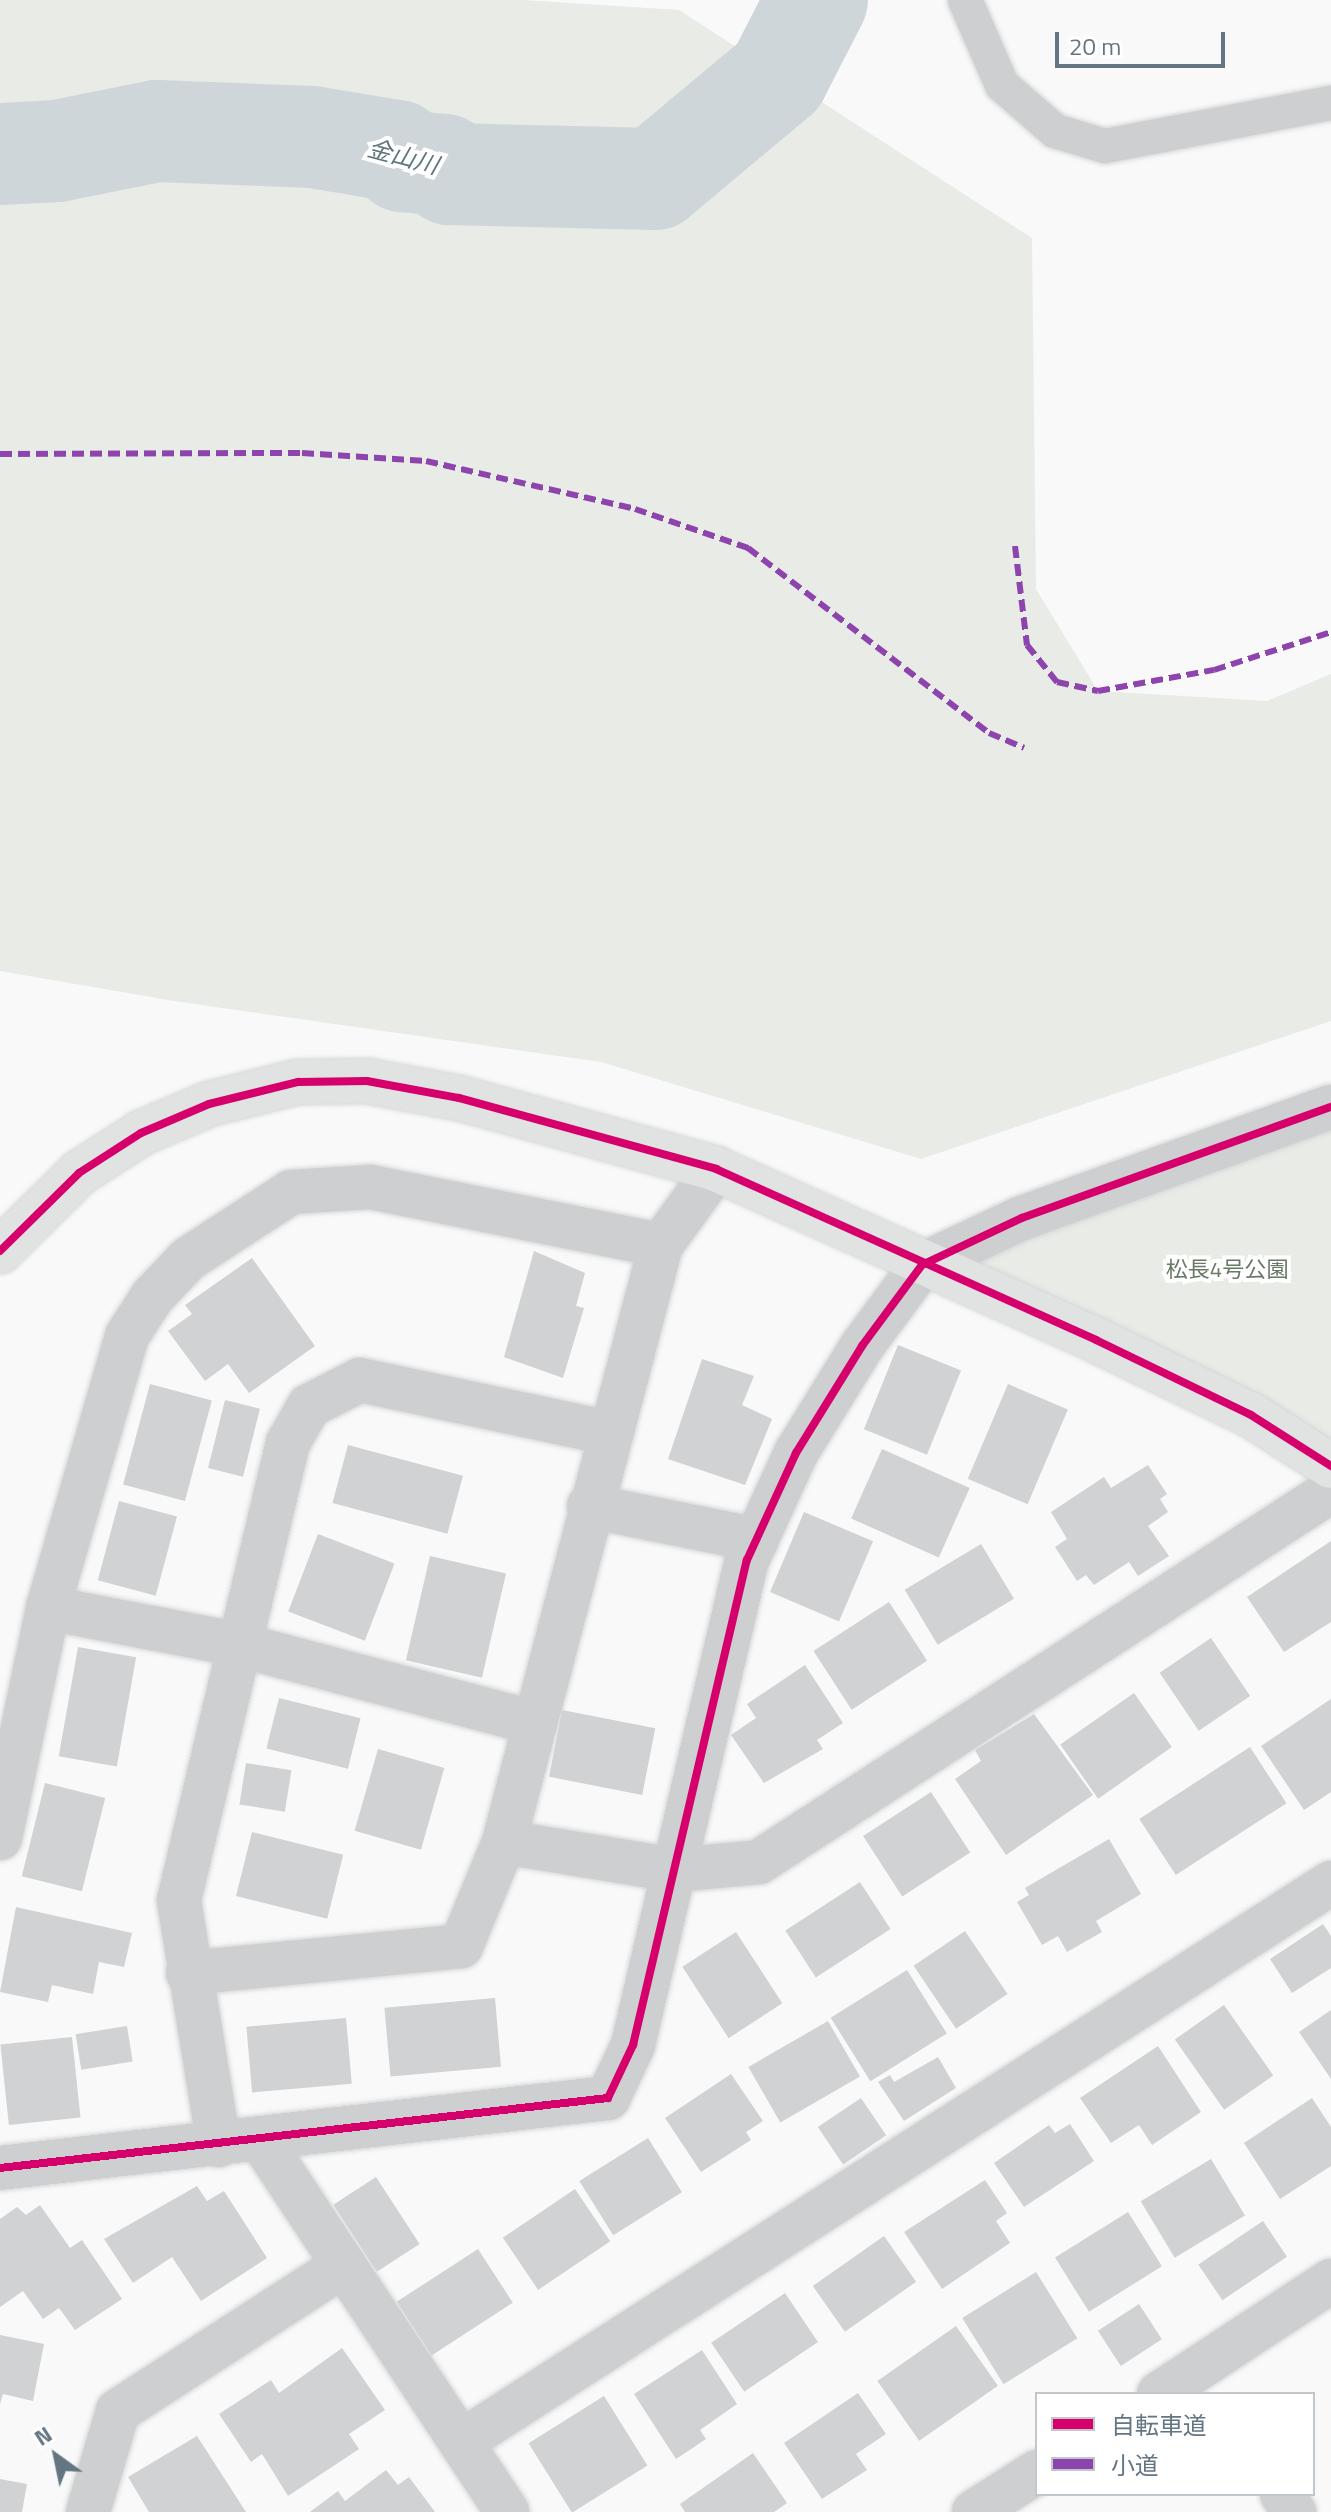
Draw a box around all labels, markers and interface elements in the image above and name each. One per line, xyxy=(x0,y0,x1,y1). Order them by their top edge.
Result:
scale bar xyxy=(1059,16,1229,66)
text: 20 m xyxy=(1069,28,1121,64)
water label: 金山川 xyxy=(364,134,442,180)
park label: 松長4号公園 xyxy=(1166,1257,1288,1283)
legend xyxy=(1035,2392,1315,2496)
text: 自転車道 xyxy=(1111,2407,1207,2443)
north arrow xyxy=(16,2416,96,2496)
text: N xyxy=(27,2417,59,2454)
text: 小道 xyxy=(1111,2447,1159,2483)

